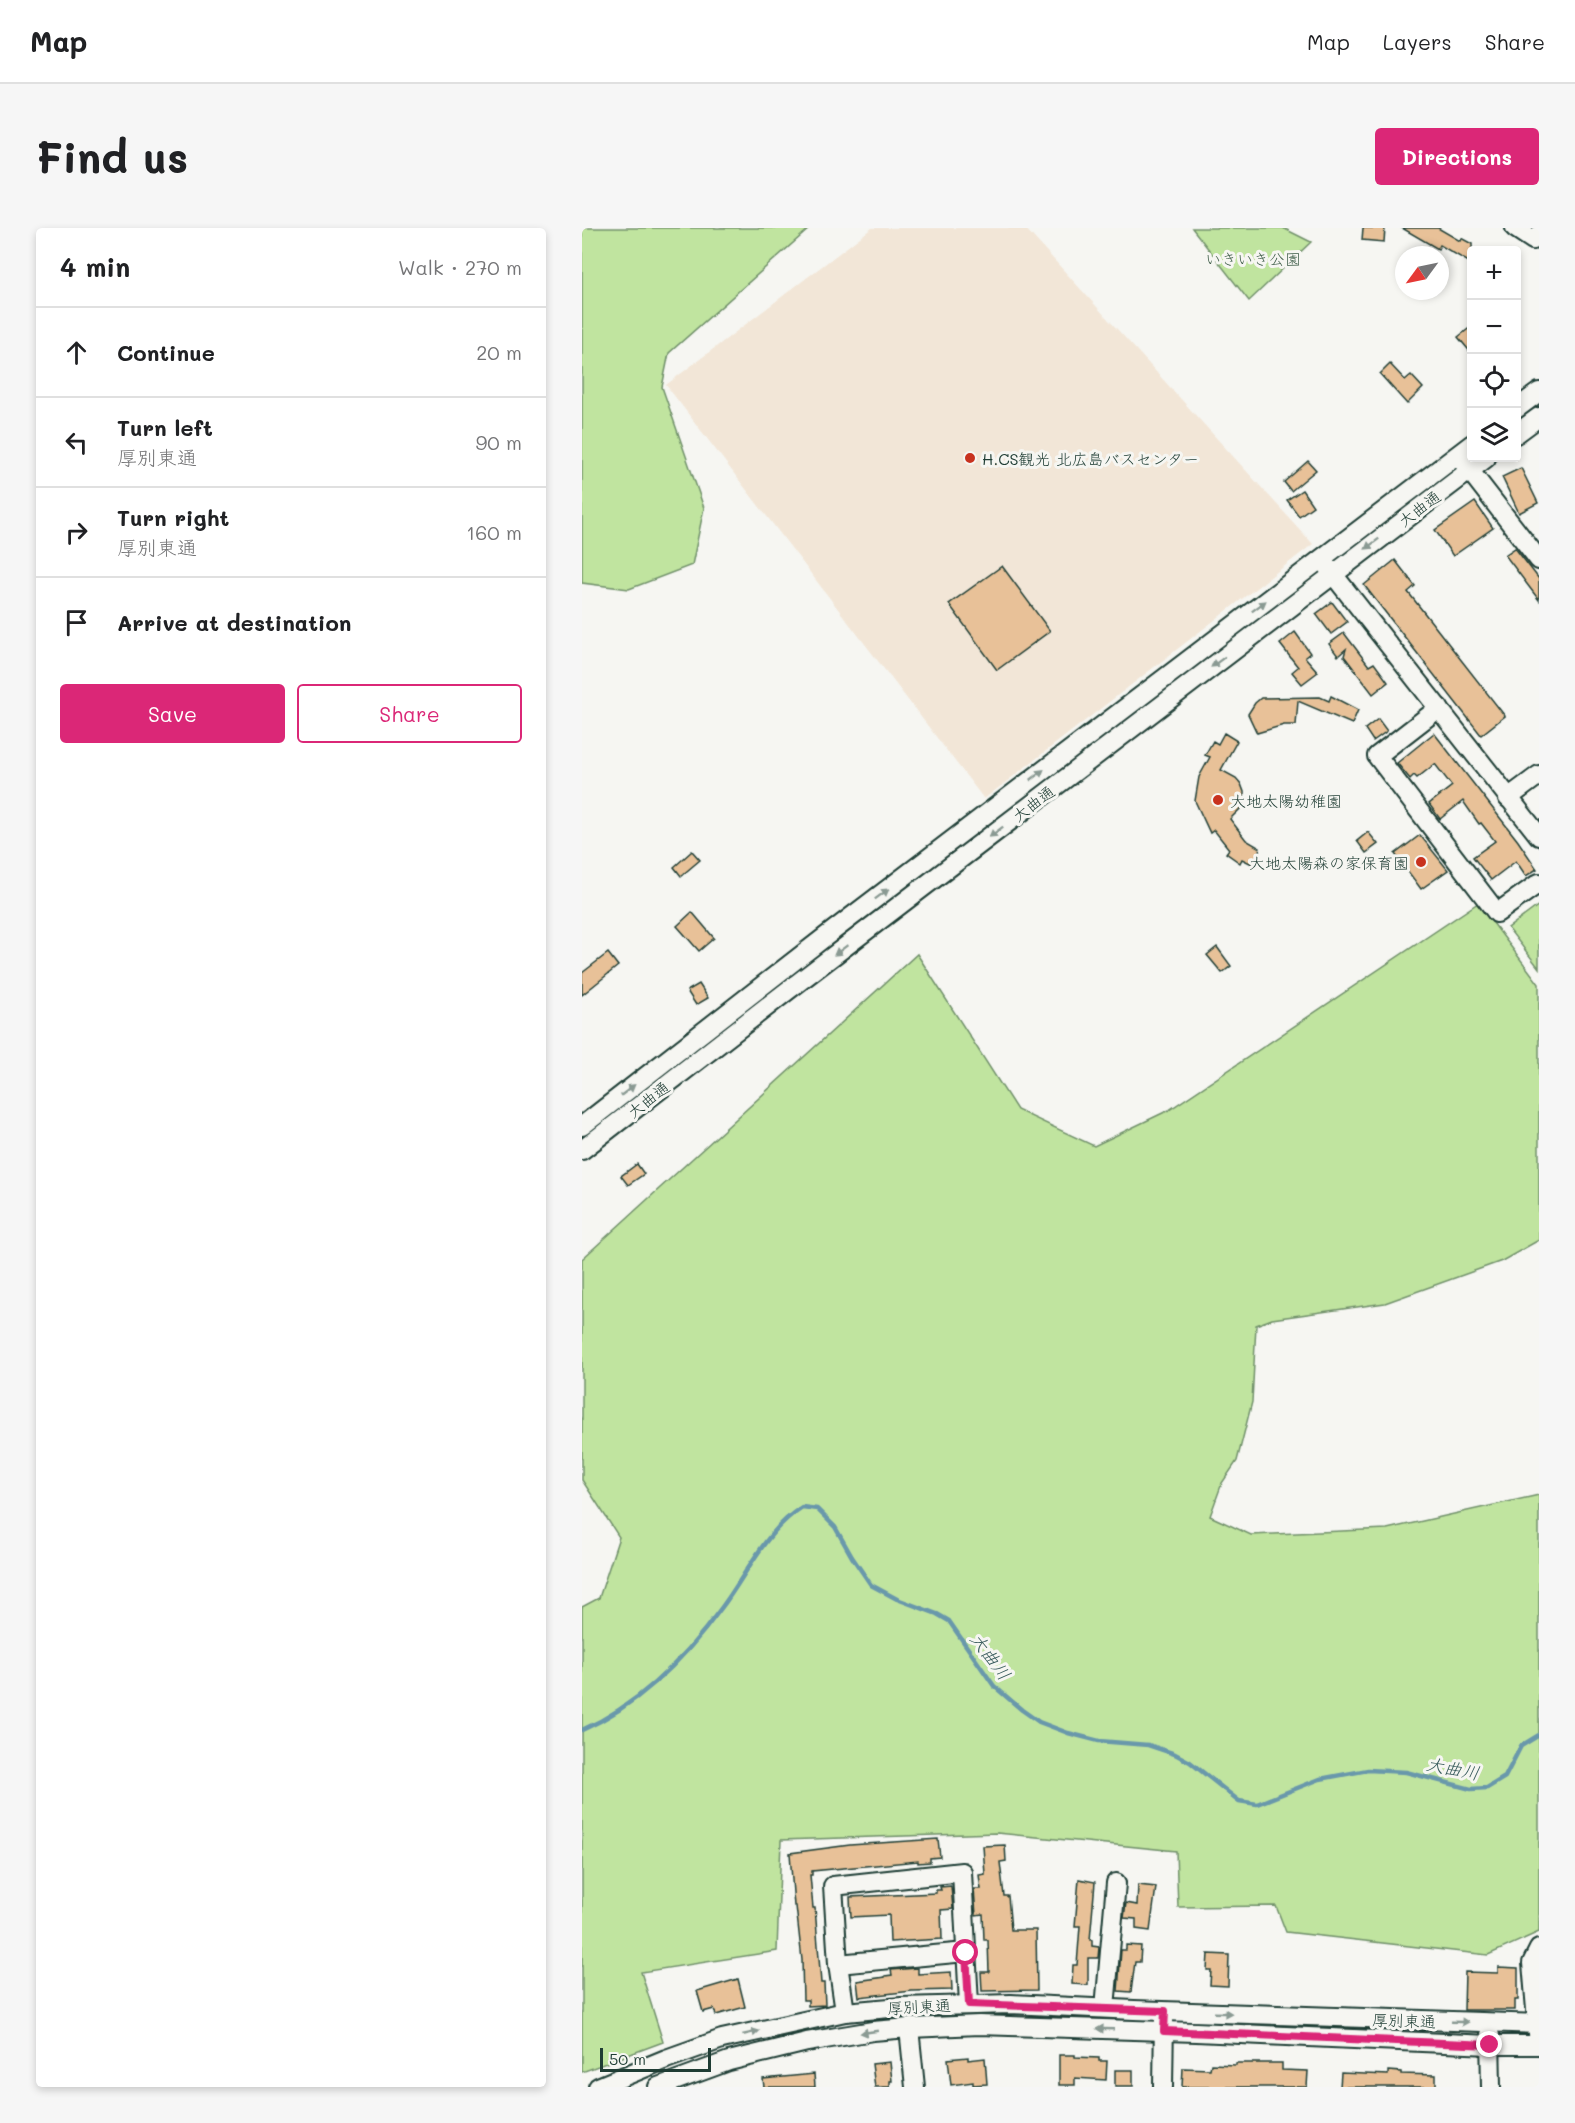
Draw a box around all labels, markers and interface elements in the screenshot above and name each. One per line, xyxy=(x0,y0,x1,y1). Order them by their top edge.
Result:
text: Map xyxy=(30,23,87,59)
text: Map xyxy=(1307,28,1350,55)
text: Layers xyxy=(1383,28,1452,55)
text: Share xyxy=(1485,28,1545,55)
button: Directions xyxy=(1375,128,1539,185)
text: Find us xyxy=(36,129,188,184)
north arrow xyxy=(1395,246,1449,300)
map controls xyxy=(1467,246,1521,462)
button: + xyxy=(1467,246,1521,300)
park label: いきいき公園 xyxy=(1205,248,1301,269)
text: 4 min xyxy=(60,250,130,284)
text: Walk · 270 m xyxy=(398,254,522,280)
button: − xyxy=(1467,300,1521,354)
icon: ahead xyxy=(60,336,93,369)
text: Continue xyxy=(117,338,215,367)
text: 20 m xyxy=(476,339,522,365)
button: locate xyxy=(1467,354,1521,408)
button: layers xyxy=(1467,408,1521,462)
text: Turn left xyxy=(117,413,213,442)
icon: left xyxy=(60,426,93,459)
text: 90 m xyxy=(476,429,522,455)
text: 厚別東通 xyxy=(117,444,197,470)
place label: H.CS観光 北広島バスセンター xyxy=(982,448,1199,469)
marker: H.CS観光 北広島バスセンター xyxy=(963,451,977,465)
street label: 大曲通 xyxy=(1394,485,1444,531)
text: Turn right xyxy=(117,503,229,532)
icon: right xyxy=(60,516,93,549)
text: 160 m xyxy=(466,519,522,545)
text: 厚別東通 xyxy=(117,534,197,560)
one-way arrow xyxy=(1365,537,1380,549)
one-way arrow xyxy=(1251,600,1267,612)
icon: arrive xyxy=(60,606,93,639)
text: Arrive at destination xyxy=(117,608,352,637)
one-way arrow xyxy=(1210,656,1225,668)
button: Save xyxy=(60,684,285,743)
button: Share xyxy=(297,684,522,743)
one-way arrow xyxy=(1029,769,1045,782)
street label: 大曲通 xyxy=(1008,780,1058,826)
place label: 大地太陽幼稚園 xyxy=(1230,790,1342,811)
marker: 大地太陽幼稚園 xyxy=(1211,793,1225,807)
one-way arrow xyxy=(988,825,1004,838)
place label: 大地太陽森の家保育園 xyxy=(1249,852,1409,873)
marker: 大地太陽森の家保育園 xyxy=(1414,855,1428,869)
one-way arrow xyxy=(874,887,890,900)
one-way arrow xyxy=(833,944,849,956)
street label: 大曲通 xyxy=(623,1076,673,1122)
one-way arrow xyxy=(620,1083,636,1096)
water label: 大曲川 xyxy=(965,1627,1017,1685)
water label: 大曲川 xyxy=(1424,1751,1482,1785)
route start xyxy=(952,1939,978,1965)
street label: 厚別東通 xyxy=(886,1994,952,2018)
street label: 厚別東通 xyxy=(1372,2008,1436,2032)
one-way arrow xyxy=(1214,2009,1233,2018)
one-way arrow xyxy=(1451,2018,1470,2027)
one-way arrow xyxy=(1096,2025,1115,2034)
one-way arrow xyxy=(742,2027,761,2037)
one-way arrow xyxy=(859,2028,878,2037)
route end xyxy=(1476,2031,1502,2057)
scale bar xyxy=(600,2045,711,2072)
text: 50 m xyxy=(609,2048,646,2069)

